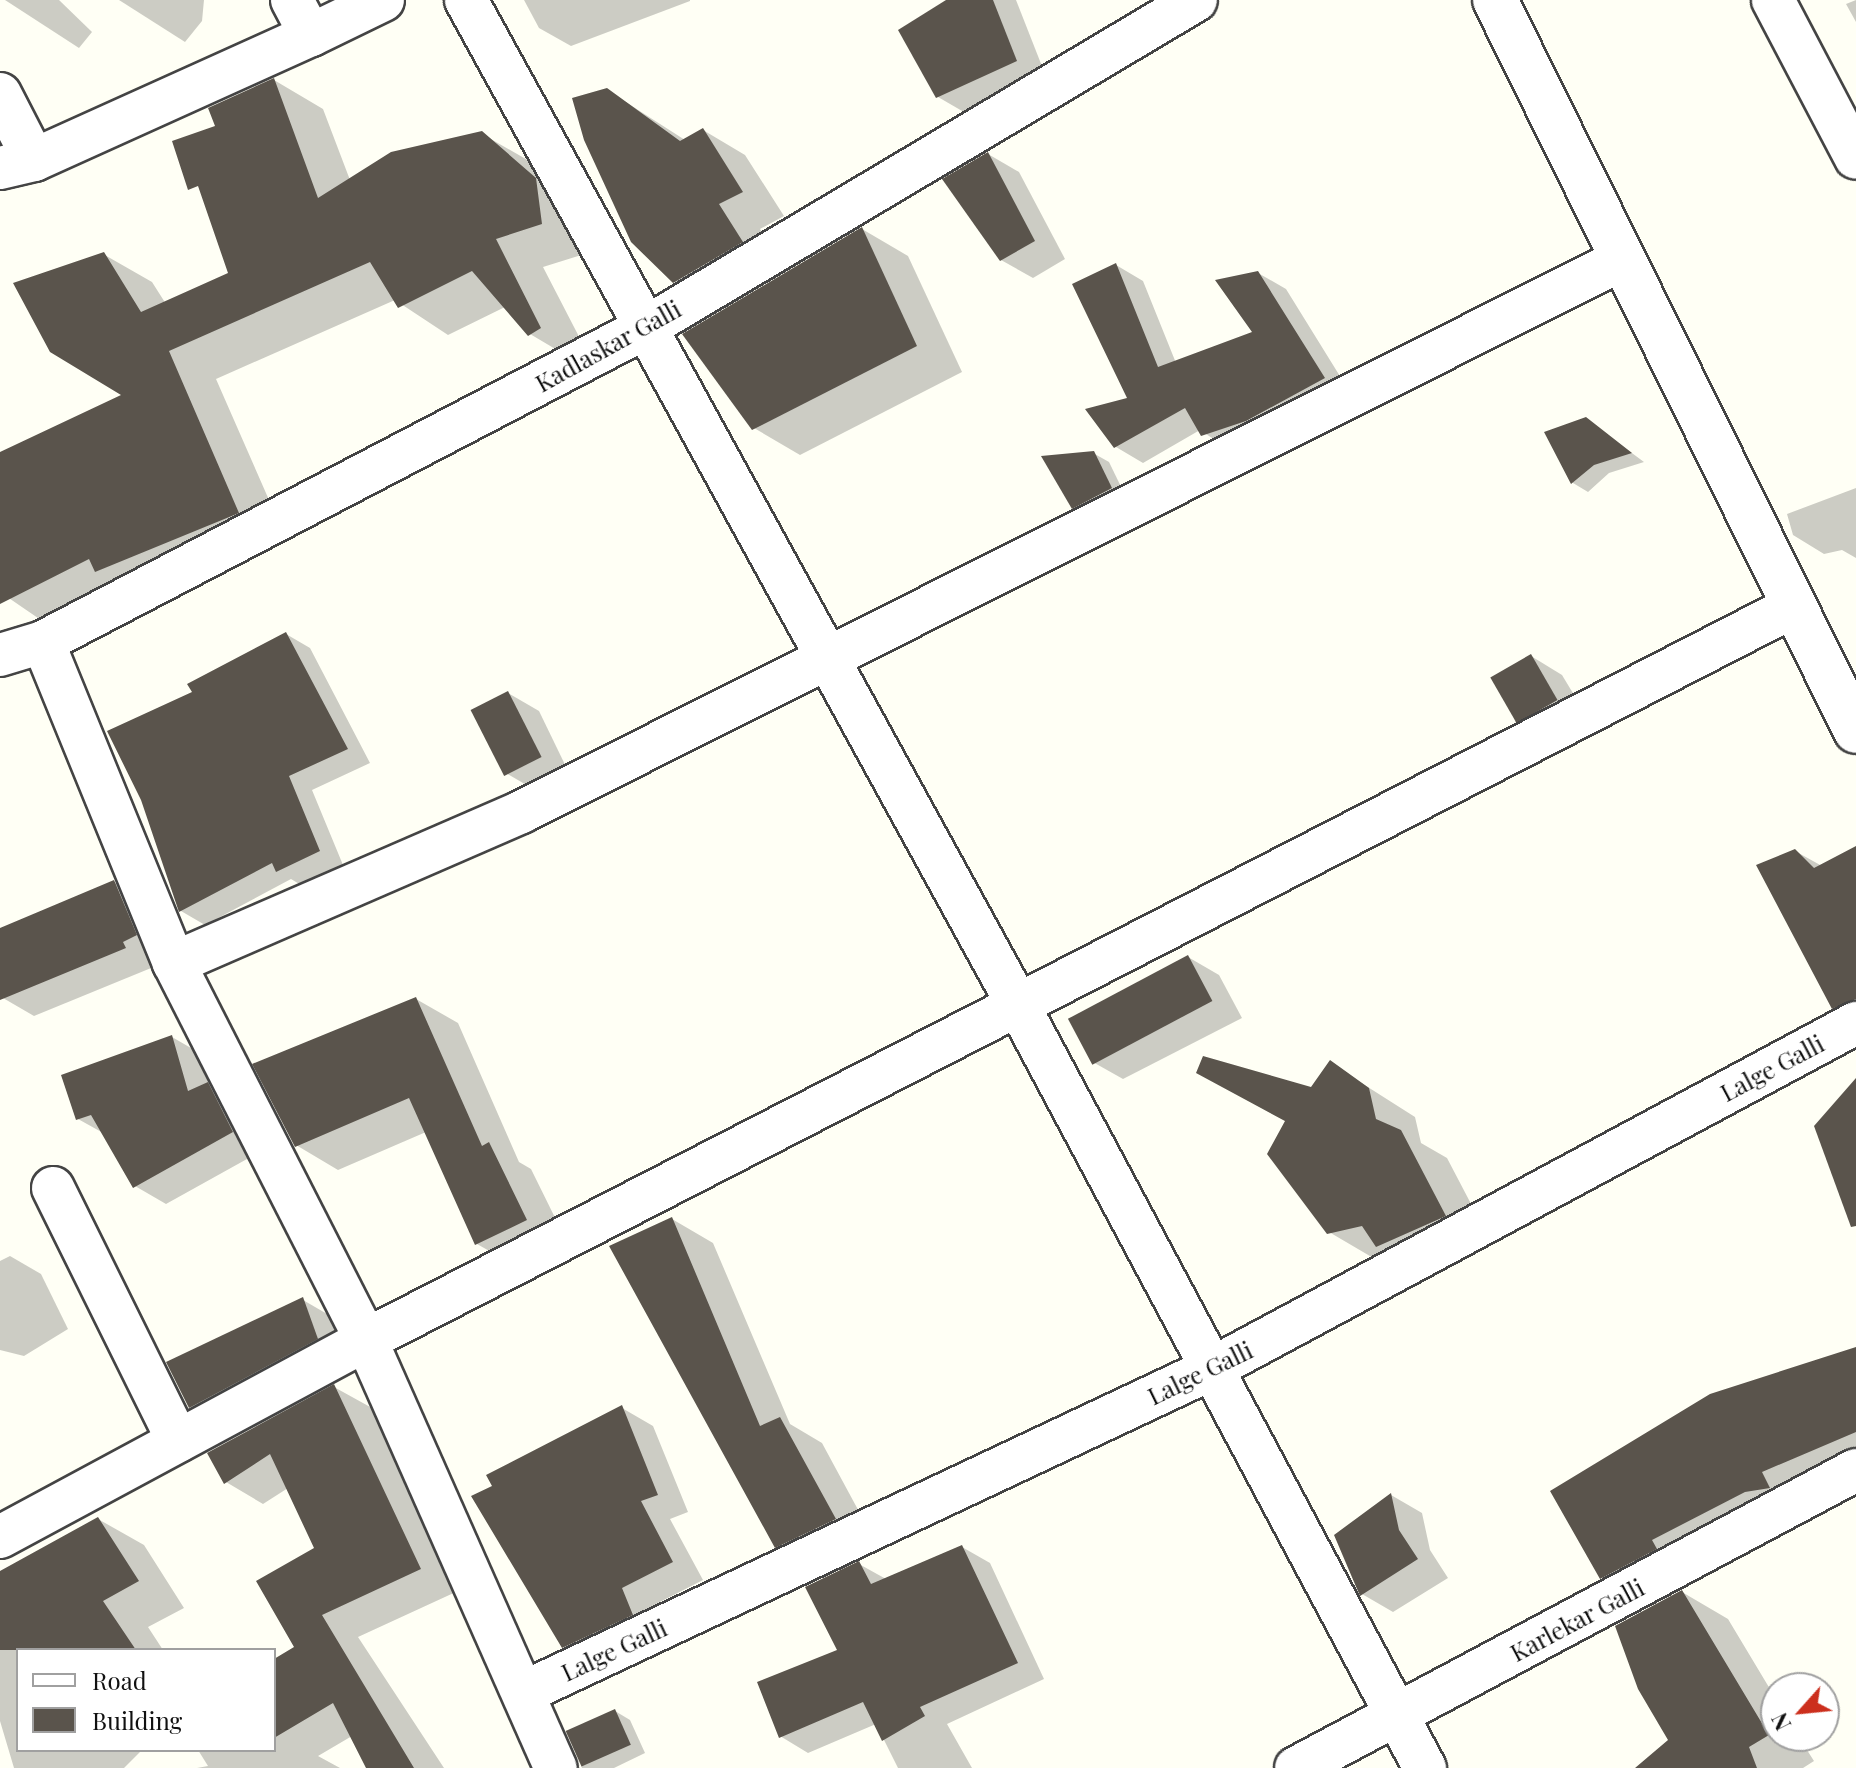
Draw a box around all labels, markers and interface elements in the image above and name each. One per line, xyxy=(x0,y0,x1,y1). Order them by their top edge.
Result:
street label: Kadlaskar Galli xyxy=(530,294,686,398)
street label: Lalge Galli xyxy=(1715,1029,1829,1107)
street label: Lalge Galli xyxy=(1143,1335,1257,1411)
street label: Karlekar Galli xyxy=(1505,1573,1649,1667)
street label: Lalge Galli xyxy=(557,1613,671,1687)
legend xyxy=(16,1648,276,1752)
text: Road xyxy=(92,1664,147,1696)
north arrow xyxy=(1760,1672,1840,1752)
text: Building xyxy=(92,1704,182,1736)
text: N xyxy=(1763,1708,1797,1736)

